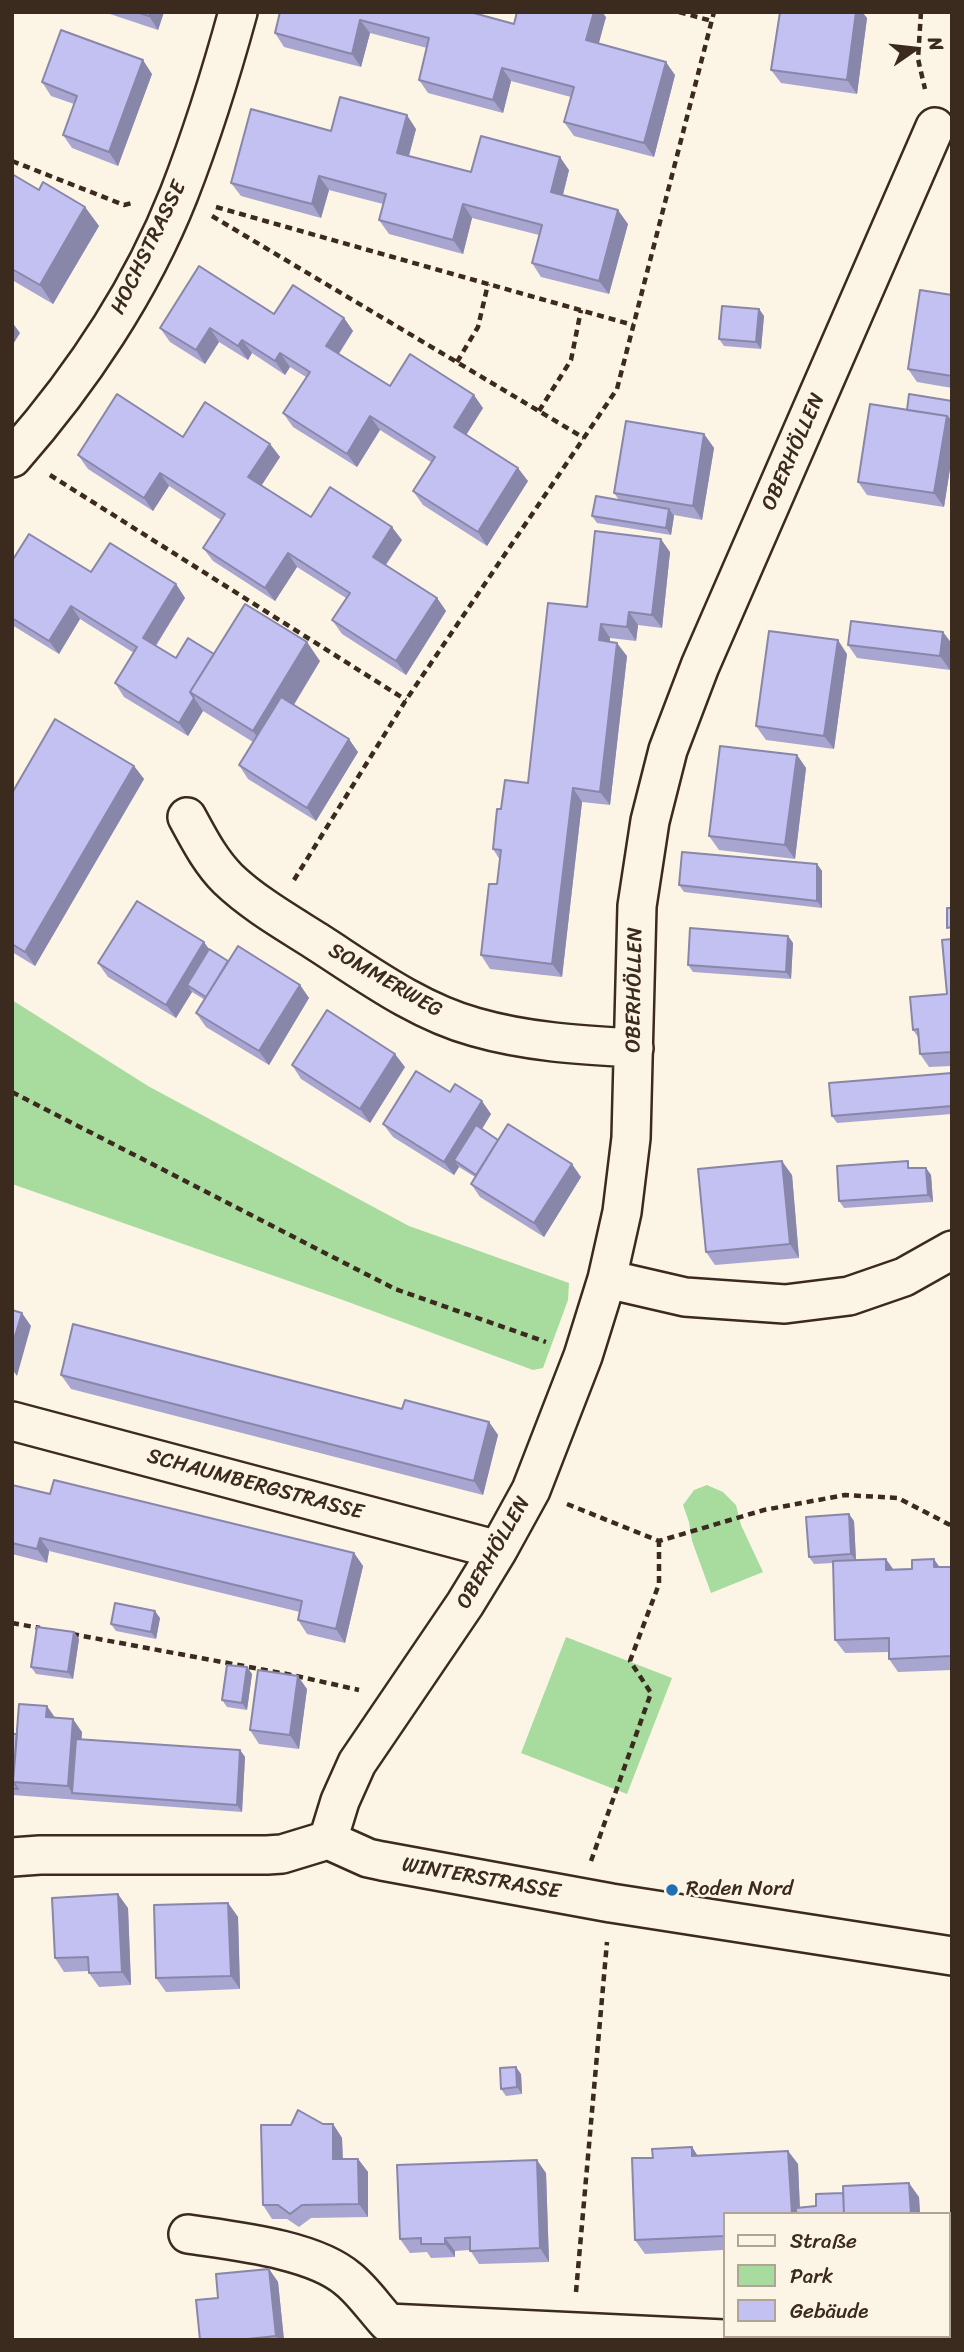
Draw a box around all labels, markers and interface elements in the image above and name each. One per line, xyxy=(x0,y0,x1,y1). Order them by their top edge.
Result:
north arrow xyxy=(880,14,950,84)
text: N xyxy=(918,33,953,54)
street label: HOCHSTRASSE xyxy=(106,177,192,319)
street label: OBERHÖLLEN xyxy=(757,390,831,514)
street label: OBERHÖLLEN xyxy=(621,927,649,1053)
street label: SOMMERWEG xyxy=(324,938,446,1024)
street label: SCHAUMBERGSTRASSE xyxy=(144,1444,366,1526)
street label: OBERHÖLLEN xyxy=(452,1492,536,1614)
street label: WINTERSTRASSE xyxy=(400,1853,562,1905)
place label: Roden Nord xyxy=(686,1877,793,1903)
marker: Roden Nord xyxy=(664,1882,680,1898)
legend xyxy=(722,2212,950,2338)
text: Straße xyxy=(790,2222,857,2260)
text: Park xyxy=(790,2257,833,2295)
text: Gebäude xyxy=(790,2292,868,2330)

